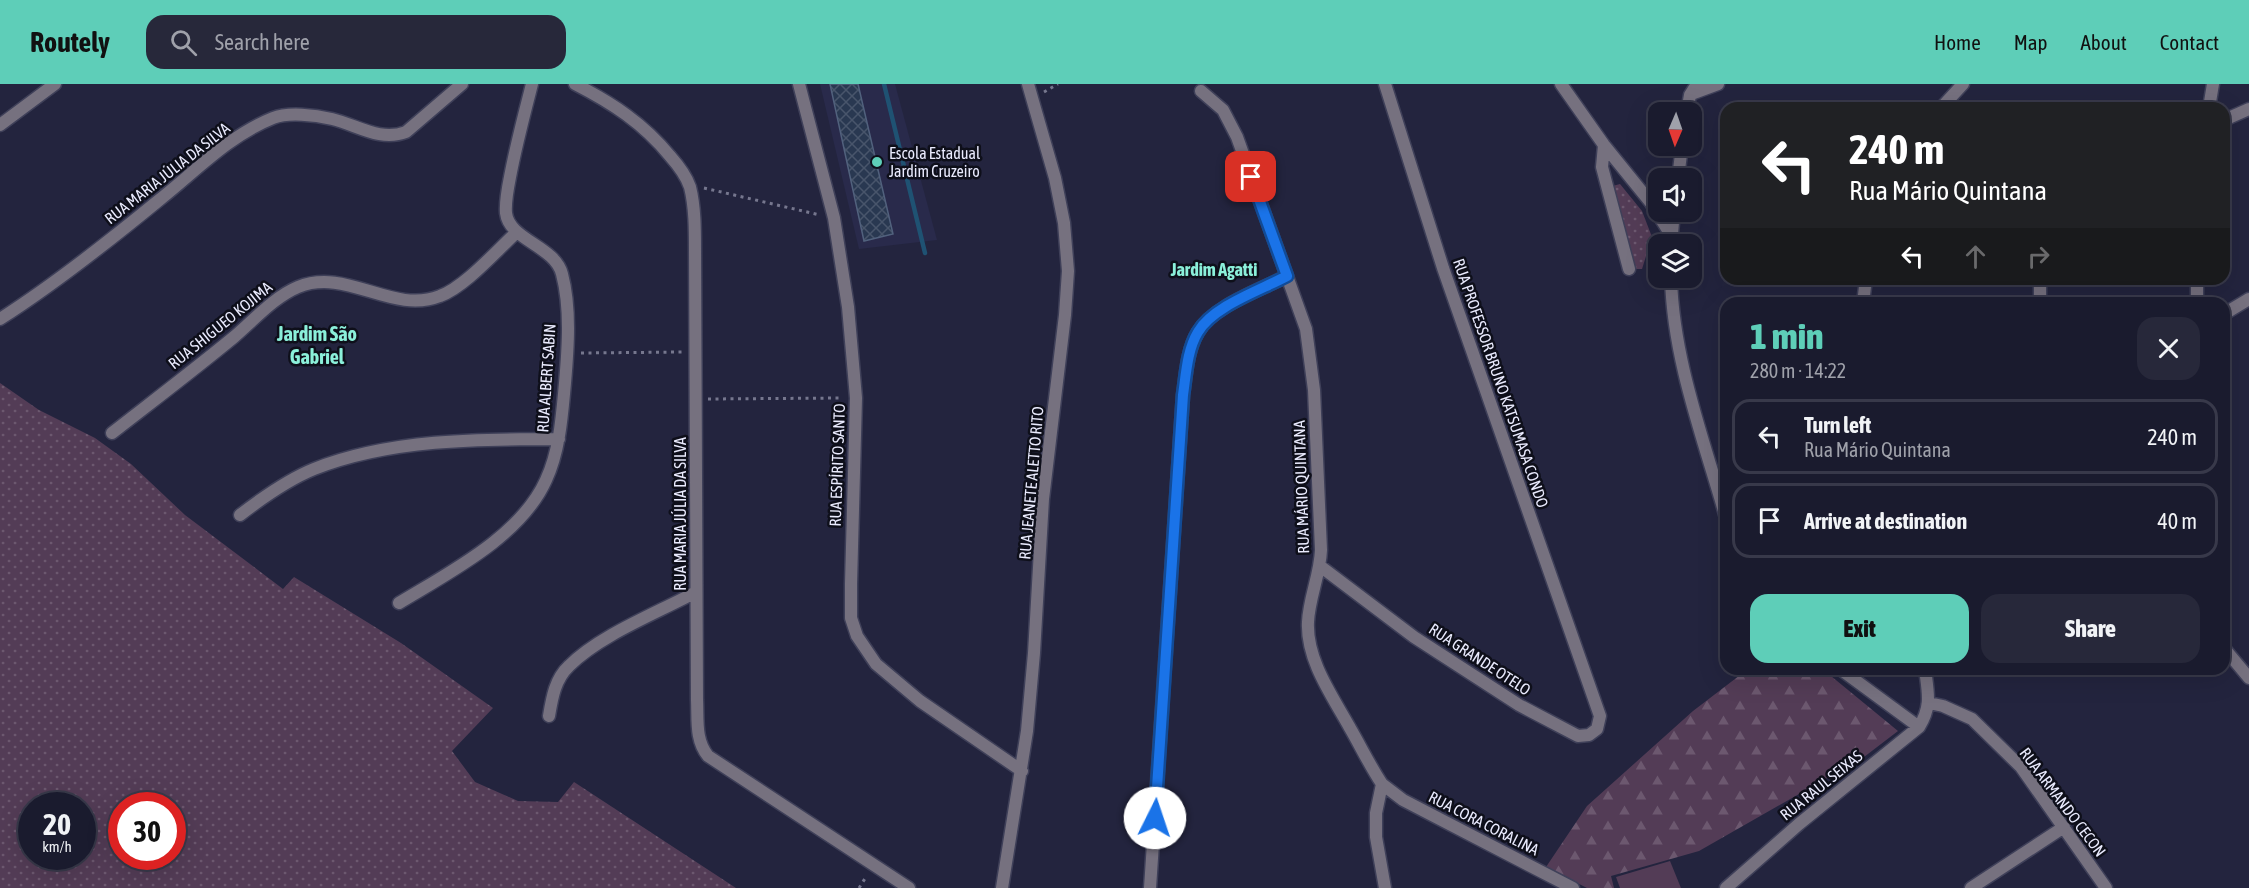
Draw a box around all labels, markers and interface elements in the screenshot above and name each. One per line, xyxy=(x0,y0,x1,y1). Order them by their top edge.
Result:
search box xyxy=(146,15,566,69)
text: Routely xyxy=(30,26,110,58)
icon: search xyxy=(167,26,200,59)
text: Search here xyxy=(215,29,310,55)
text: Home xyxy=(1934,30,1981,54)
text: Map xyxy=(2014,30,2048,54)
text: About xyxy=(2081,30,2127,54)
text: Contact xyxy=(2160,30,2219,54)
north arrow xyxy=(1648,102,1702,156)
map controls xyxy=(1648,102,1702,288)
street label: RUA MARIA JÚLIA DA SILVA xyxy=(101,119,233,227)
text: 240 m xyxy=(1849,125,1944,173)
icon: left xyxy=(1750,126,1828,204)
place label: Escola Estadual Jardim Cruzeiro xyxy=(889,144,981,180)
pin xyxy=(1225,151,1276,202)
marker: Escola Estadual Jardim Cruzeiro xyxy=(870,155,884,169)
icon: arrive xyxy=(1234,160,1267,193)
button: sound xyxy=(1648,168,1702,222)
text: Rua Mário Quintana xyxy=(1849,175,2047,206)
button: layers xyxy=(1648,234,1702,288)
icon: left xyxy=(1896,240,1929,273)
icon: ahead xyxy=(1959,240,1992,273)
icon: right xyxy=(2022,240,2055,273)
street label: RUA PROFESSOR BRUNO KATSUMASA CONDO xyxy=(1450,256,1552,510)
district label: Jardim Agatti xyxy=(1170,259,1257,280)
street label: RUA SHIGUEO KOJIMA xyxy=(165,278,275,372)
text: 1 min xyxy=(1750,315,1824,357)
button: close xyxy=(2137,317,2200,380)
district label: Jardim São Gabriel xyxy=(276,322,357,368)
street label: RUA ALBERT SABIN xyxy=(533,323,559,433)
text: 280 m · 14:22 xyxy=(1750,359,1846,382)
street label: RUA ESPÍRITO SANTO xyxy=(826,403,848,527)
street label: RUA JEANETE ALETTO RITO xyxy=(1015,406,1047,560)
text: Turn left xyxy=(1804,412,1871,438)
street label: RUA MÁRIO QUINTANA xyxy=(1290,420,1312,554)
icon: left xyxy=(1753,420,1786,453)
text: 240 m xyxy=(2147,424,2197,450)
street label: RUA MARIA JÚLIA DA SILVA xyxy=(671,437,689,591)
text: Rua Mário Quintana xyxy=(1804,438,1951,461)
icon: arrive xyxy=(1753,504,1786,537)
text: Arrive at destination xyxy=(1804,508,1967,534)
text: 40 m xyxy=(2157,508,2197,534)
button: Exit xyxy=(1750,594,1969,663)
button: Share xyxy=(1981,594,2200,663)
street label: RUA GRANDE OTELO xyxy=(1426,620,1534,698)
street label: RUA ARMANDO CECON xyxy=(2016,744,2110,860)
street label: RUA RAUL SEIXAS xyxy=(1776,746,1866,824)
position arrow xyxy=(1123,786,1187,850)
street label: RUA CORA CORALINA xyxy=(1426,787,1542,859)
speed limit sign: 30 xyxy=(108,792,186,870)
text: 20 xyxy=(43,807,71,841)
text: km/h xyxy=(42,838,72,855)

